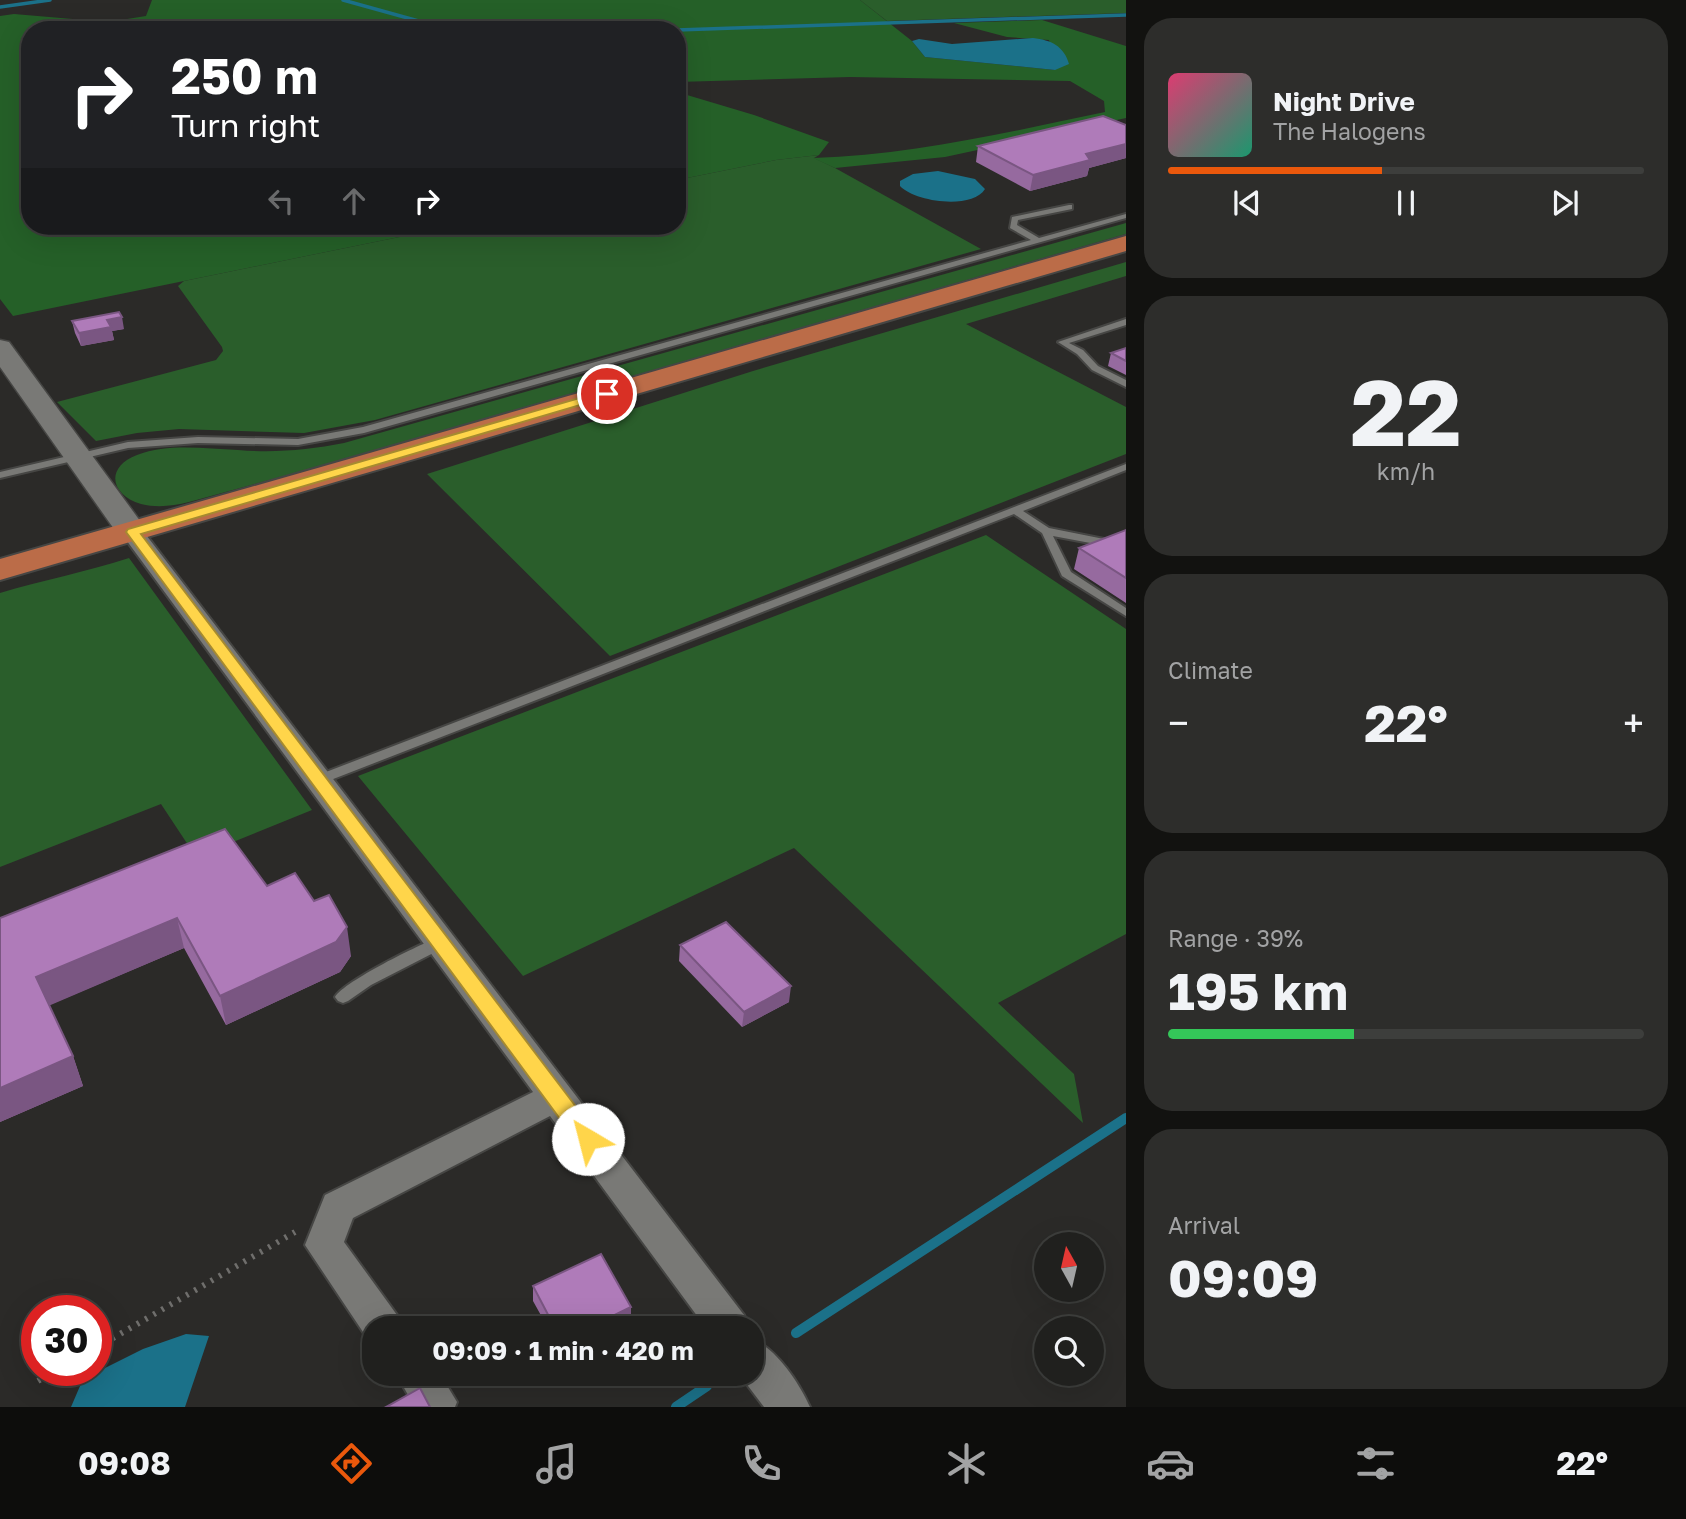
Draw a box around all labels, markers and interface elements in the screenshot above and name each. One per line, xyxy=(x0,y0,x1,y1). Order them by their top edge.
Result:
text: 250 m xyxy=(171,46,318,105)
icon: right xyxy=(56,49,147,140)
text: Night Drive xyxy=(1273,86,1415,117)
text: Turn right xyxy=(171,106,320,144)
text: The Halogens xyxy=(1273,117,1426,145)
icon: left xyxy=(262,182,300,220)
icon: ahead xyxy=(335,182,373,220)
icon: right xyxy=(408,182,446,220)
icon: previous xyxy=(1228,184,1266,222)
icon: pause xyxy=(1387,184,1425,222)
icon: next xyxy=(1546,184,1584,222)
text: 22 xyxy=(1350,357,1462,466)
pin xyxy=(577,364,637,424)
icon: arrive xyxy=(588,375,626,413)
text: km/h xyxy=(1377,457,1435,485)
text: Climate xyxy=(1168,656,1253,684)
text: 22° xyxy=(1364,691,1448,753)
text: − xyxy=(1168,700,1189,745)
text: + xyxy=(1623,700,1644,745)
text: Range · 39% xyxy=(1168,924,1303,952)
text: 195 km xyxy=(1168,959,1348,1021)
position arrow xyxy=(551,1102,625,1176)
text: Arrival xyxy=(1168,1211,1240,1239)
north arrow xyxy=(1034,1232,1104,1302)
map controls xyxy=(1034,1232,1104,1386)
text: 09:09 xyxy=(1168,1246,1318,1308)
speed limit sign: 30 xyxy=(21,1295,112,1386)
button: search xyxy=(1034,1316,1104,1386)
text: 09:09 · 1 min · 420 m xyxy=(432,1335,694,1366)
icon: directions xyxy=(327,1439,376,1488)
icon: music xyxy=(532,1439,581,1488)
icon: phone xyxy=(737,1439,786,1488)
icon: climate xyxy=(942,1439,991,1488)
icon: car xyxy=(1146,1439,1195,1488)
icon: filters xyxy=(1351,1439,1400,1488)
text: 09:08 xyxy=(78,1444,171,1482)
text: 22° xyxy=(1556,1444,1608,1482)

